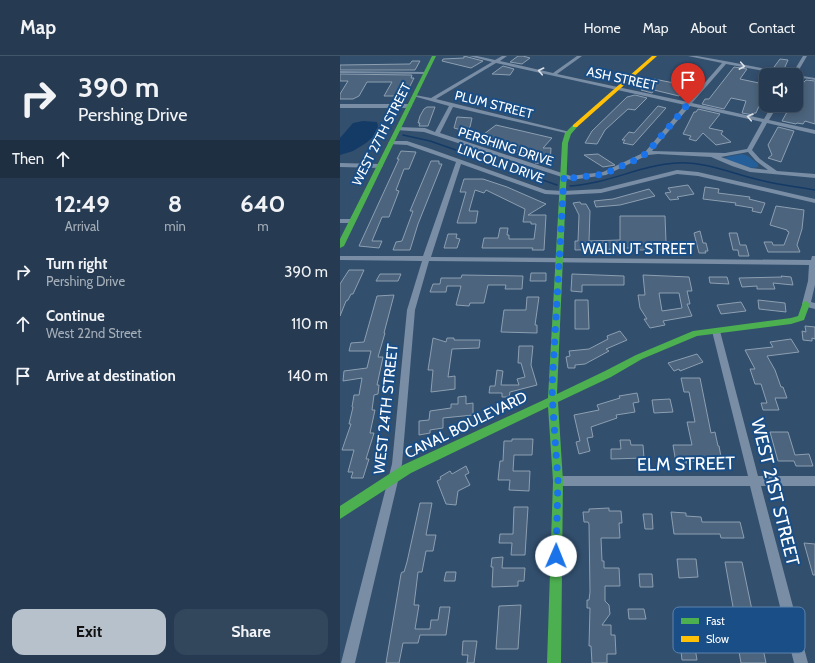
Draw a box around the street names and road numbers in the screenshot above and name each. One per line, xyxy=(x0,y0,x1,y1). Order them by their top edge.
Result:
street label: ASH STREET xyxy=(585,63,659,93)
street label: WEST 27TH STREET xyxy=(348,80,414,188)
street label: PLUM STREET xyxy=(453,87,535,121)
street label: PERSHING DRIVE xyxy=(456,123,556,169)
street label: LINCOLN DRIVE xyxy=(455,140,547,186)
street label: WALNUT STREET xyxy=(581,240,695,258)
street label: WEST 24TH STREET xyxy=(370,343,402,475)
street label: CANAL BOULEVARD xyxy=(402,388,530,462)
street label: WEST 21ST STREET xyxy=(746,416,804,568)
street label: ELM STREET xyxy=(637,452,736,476)

